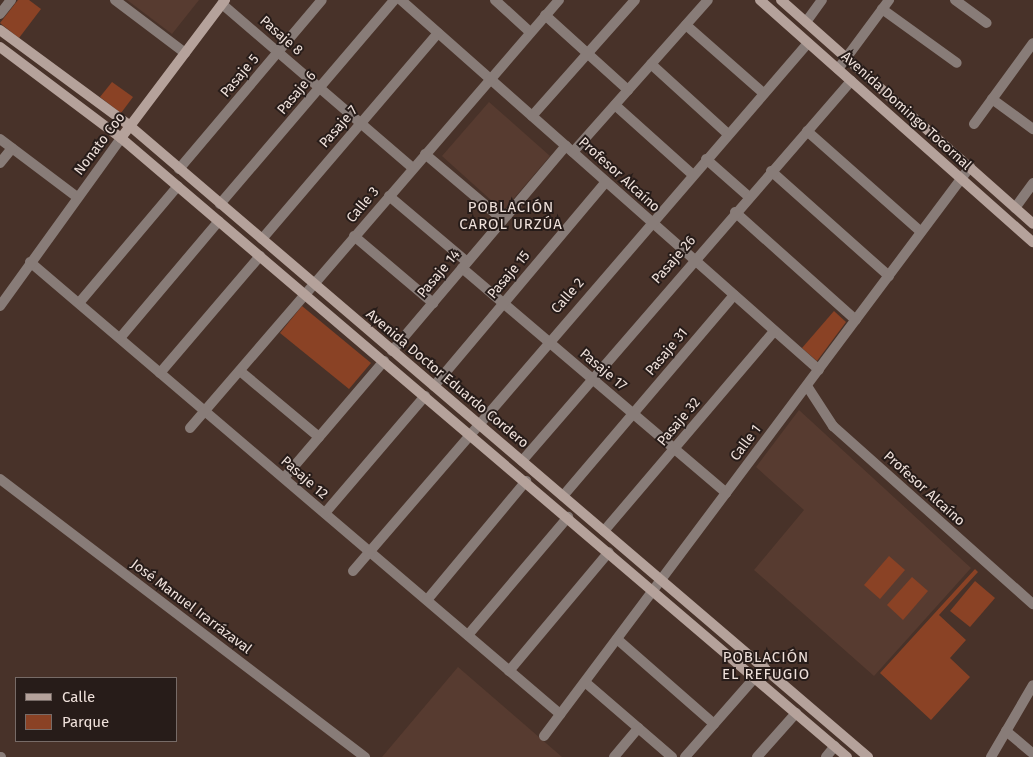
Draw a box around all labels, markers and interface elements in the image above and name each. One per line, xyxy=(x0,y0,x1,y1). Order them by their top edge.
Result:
street label: Pasaje 8 xyxy=(256,13,306,59)
street label: Avenida Domingo Tocornal xyxy=(838,48,974,174)
street label: Pasaje 5 xyxy=(217,51,263,101)
street label: Pasaje 6 xyxy=(274,68,320,118)
street label: Pasaje 7 xyxy=(316,103,362,151)
street label: Nonato Coo xyxy=(71,109,129,179)
street label: Profesor Alcaíno xyxy=(575,134,663,216)
street label: Calle 3 xyxy=(343,184,383,226)
district label: POBLACIÓN CAROL URZÚA xyxy=(458,198,564,233)
street label: Pasaje 26 xyxy=(649,232,699,288)
street label: Pasaje 14 xyxy=(414,247,464,301)
street label: Pasaje 15 xyxy=(484,248,534,302)
street label: Calle 2 xyxy=(548,275,588,317)
street label: Avenida Doctor Eduardo Cordero xyxy=(362,306,532,452)
street label: Pasaje 31 xyxy=(642,325,692,379)
street label: Pasaje 17 xyxy=(576,345,630,395)
street label: Pasaje 32 xyxy=(654,394,704,450)
street label: Calle 1 xyxy=(727,422,765,464)
street label: Profesor Alcaíno xyxy=(880,448,968,530)
street label: Pasaje 12 xyxy=(277,453,331,503)
street label: José Manuel Irarrázaval xyxy=(127,556,255,658)
district label: POBLACIÓN EL REFUGIO xyxy=(721,648,811,683)
legend xyxy=(15,677,178,742)
text: Calle xyxy=(62,688,95,706)
text: Parque xyxy=(62,713,109,731)

